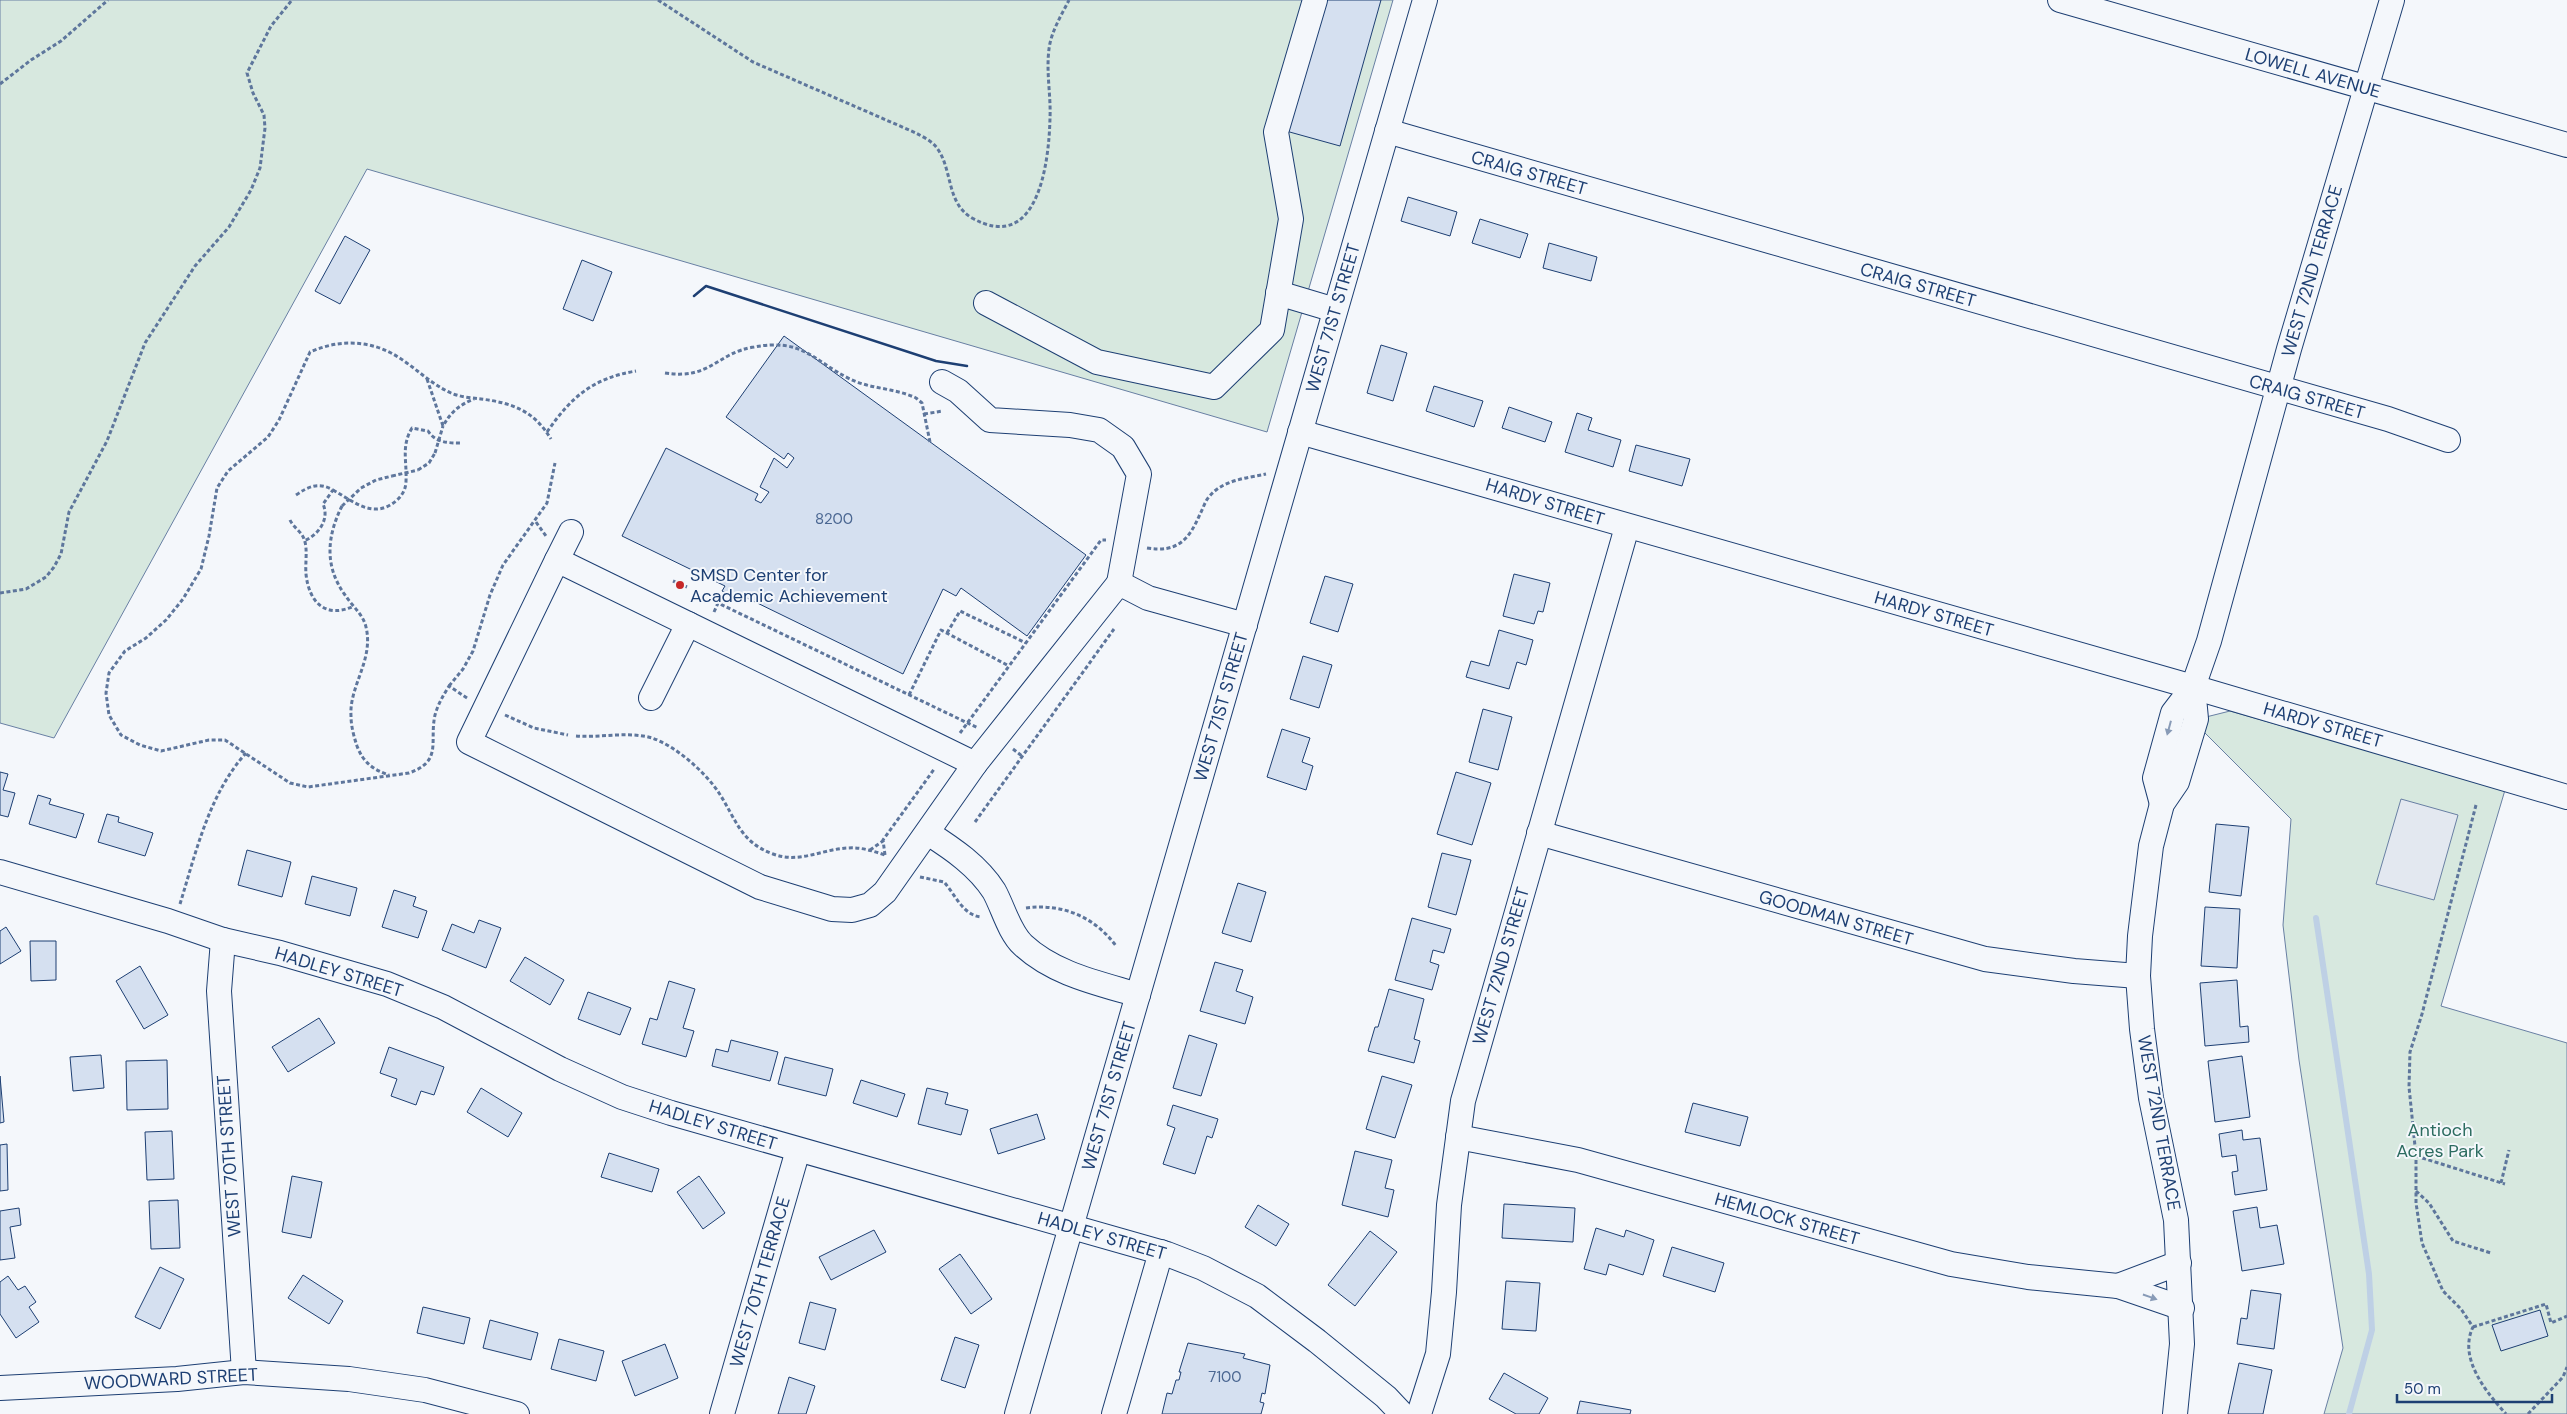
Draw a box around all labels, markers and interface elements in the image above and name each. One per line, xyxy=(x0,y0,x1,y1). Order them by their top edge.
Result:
street label: LOWELL AVENUE xyxy=(2242,42,2384,104)
street label: CRAIG STREET xyxy=(1468,145,1590,201)
street label: WEST 72ND TERRACE xyxy=(2276,182,2348,360)
street label: WEST 71ST STREET xyxy=(1300,241,1366,395)
street label: CRAIG STREET xyxy=(1857,257,1979,313)
street label: CRAIG STREET xyxy=(2246,369,2368,425)
street label: HARDY STREET xyxy=(1483,473,1607,531)
house number: 8200 xyxy=(815,509,853,529)
place label: SMSD Center for Academic Achievement xyxy=(690,563,888,608)
marker: SMSD Center for Academic Achievement xyxy=(674,579,686,591)
street label: HARDY STREET xyxy=(1872,586,1996,642)
street label: WEST 71ST STREET xyxy=(1188,630,1254,784)
street label: HARDY STREET xyxy=(2261,697,2385,753)
one-way arrow xyxy=(2164,721,2172,736)
street label: WEST 72ND STREET xyxy=(1467,884,1535,1048)
street label: GOODMAN STREET xyxy=(1756,884,1916,952)
street label: HADLEY STREET xyxy=(272,941,406,1003)
street label: WEST 71ST STREET xyxy=(1076,1019,1142,1173)
street label: WEST 72ND TERRACE xyxy=(2132,1033,2186,1213)
street label: WEST 70TH STREET xyxy=(211,1074,247,1238)
street label: HADLEY STREET xyxy=(646,1094,780,1156)
park label: Antioch Acres Park xyxy=(2396,1118,2484,1163)
street label: HEMLOCK STREET xyxy=(1712,1187,1862,1251)
street label: WEST 70TH TERRACE xyxy=(724,1194,796,1370)
street label: HADLEY STREET xyxy=(1035,1206,1169,1266)
one-way arrow xyxy=(2143,1293,2158,1301)
street label: WOODWARD STREET xyxy=(83,1362,259,1396)
house number: 7100 xyxy=(1208,1367,1242,1387)
scale bar xyxy=(2397,1372,2552,1404)
text: 50 m xyxy=(2404,1379,2441,1399)

